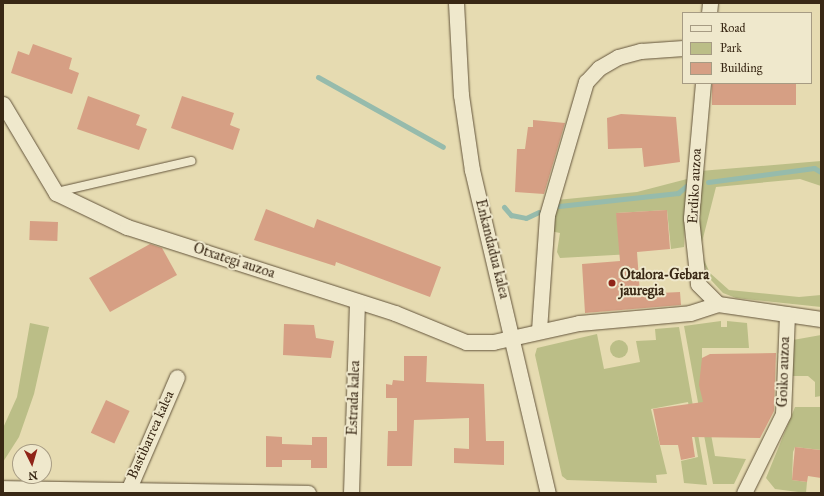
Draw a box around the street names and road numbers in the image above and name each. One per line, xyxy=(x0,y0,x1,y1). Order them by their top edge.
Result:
street label: Erdiko auzoa xyxy=(685,148,705,224)
street label: Enkandadua kalea xyxy=(472,198,512,300)
street label: Otxategi auzoa xyxy=(191,240,277,282)
street label: Goiko auzoa xyxy=(774,336,794,408)
street label: Estrada kalea xyxy=(344,360,364,436)
street label: Bastibarrea kalea xyxy=(124,388,178,482)

